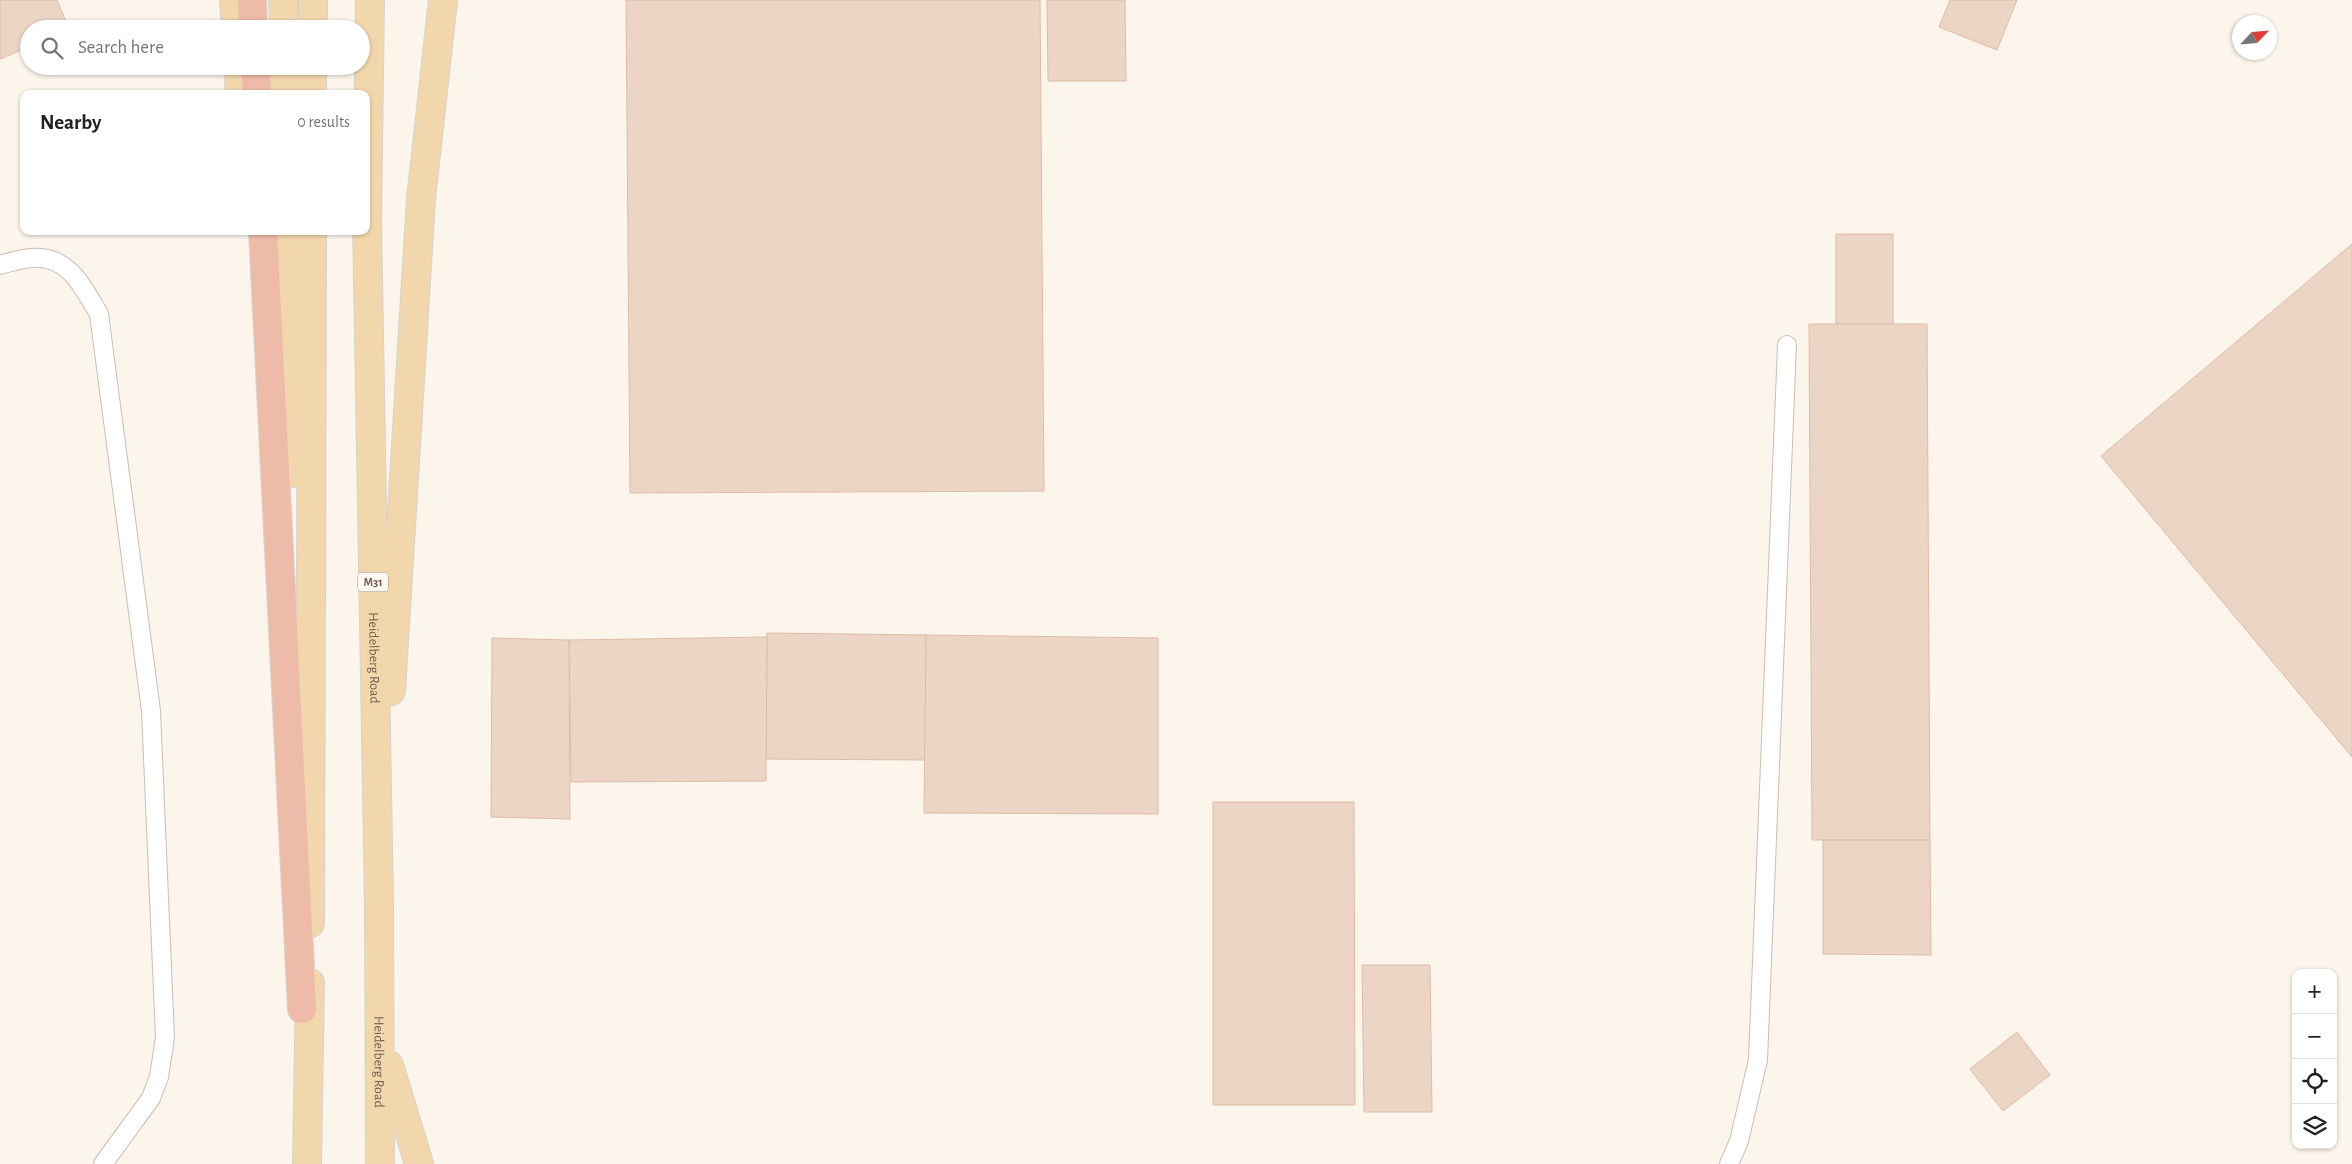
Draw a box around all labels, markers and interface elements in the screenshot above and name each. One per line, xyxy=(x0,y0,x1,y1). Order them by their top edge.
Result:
north arrow xyxy=(2232,15,2277,60)
search box xyxy=(20,20,370,75)
icon: search xyxy=(38,34,66,62)
text: Search here xyxy=(78,38,164,57)
text: Nearby xyxy=(40,112,101,133)
text: 0 results xyxy=(297,114,350,130)
road number: M31 xyxy=(358,572,388,592)
street label: Heidelberg Road xyxy=(366,612,381,704)
map controls xyxy=(2292,969,2337,1149)
button: + xyxy=(2292,969,2337,1014)
button: − xyxy=(2292,1014,2337,1059)
street label: Heidelberg Road xyxy=(371,1016,386,1108)
button: locate xyxy=(2292,1059,2337,1104)
button: layers xyxy=(2292,1104,2337,1149)

